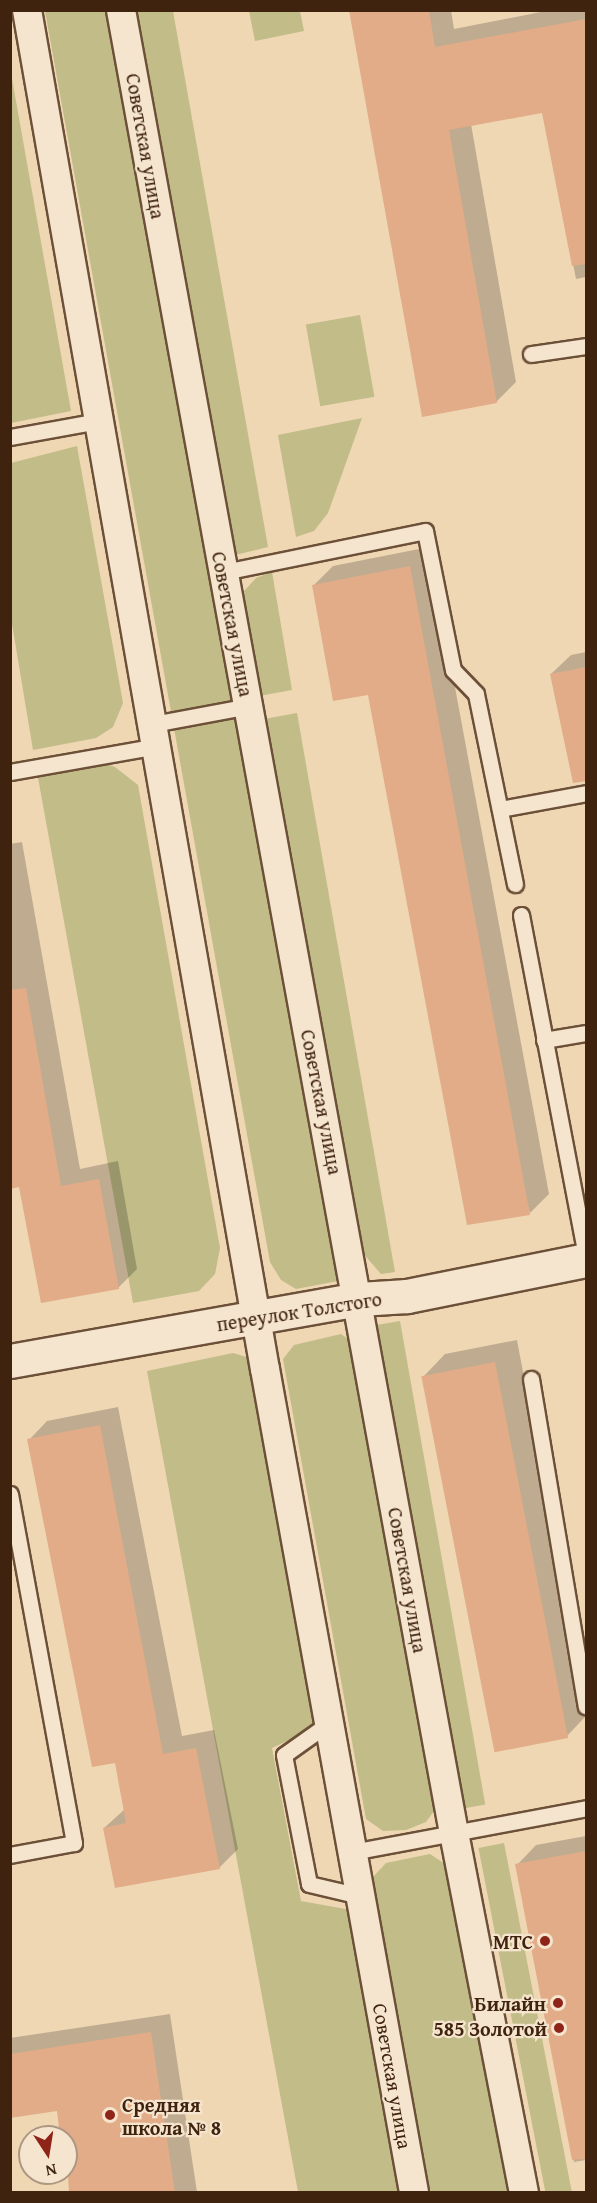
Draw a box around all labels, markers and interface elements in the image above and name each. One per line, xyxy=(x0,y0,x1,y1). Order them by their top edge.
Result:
street label: Советская улица xyxy=(121,71,171,221)
street label: Советская улица xyxy=(207,549,259,699)
street label: Советская улица xyxy=(296,1027,348,1177)
street label: переулок Толстого xyxy=(215,1286,383,1336)
street label: Советская улица xyxy=(383,1505,433,1655)
place label: МТС xyxy=(493,1929,533,1953)
marker: МТС xyxy=(538,1934,552,1948)
place label: Билайн xyxy=(474,1991,546,2015)
marker: Билайн xyxy=(551,1996,565,2010)
street label: Советская улица xyxy=(368,2001,418,2151)
place label: 585 Золотой xyxy=(433,2016,547,2040)
marker: 585 Золотой xyxy=(552,2021,566,2035)
place label: Средняя школа № 8 xyxy=(122,2092,221,2139)
marker: Средняя школа № 8 xyxy=(103,2108,117,2122)
north arrow xyxy=(18,2125,78,2185)
text: N xyxy=(44,2158,59,2183)

